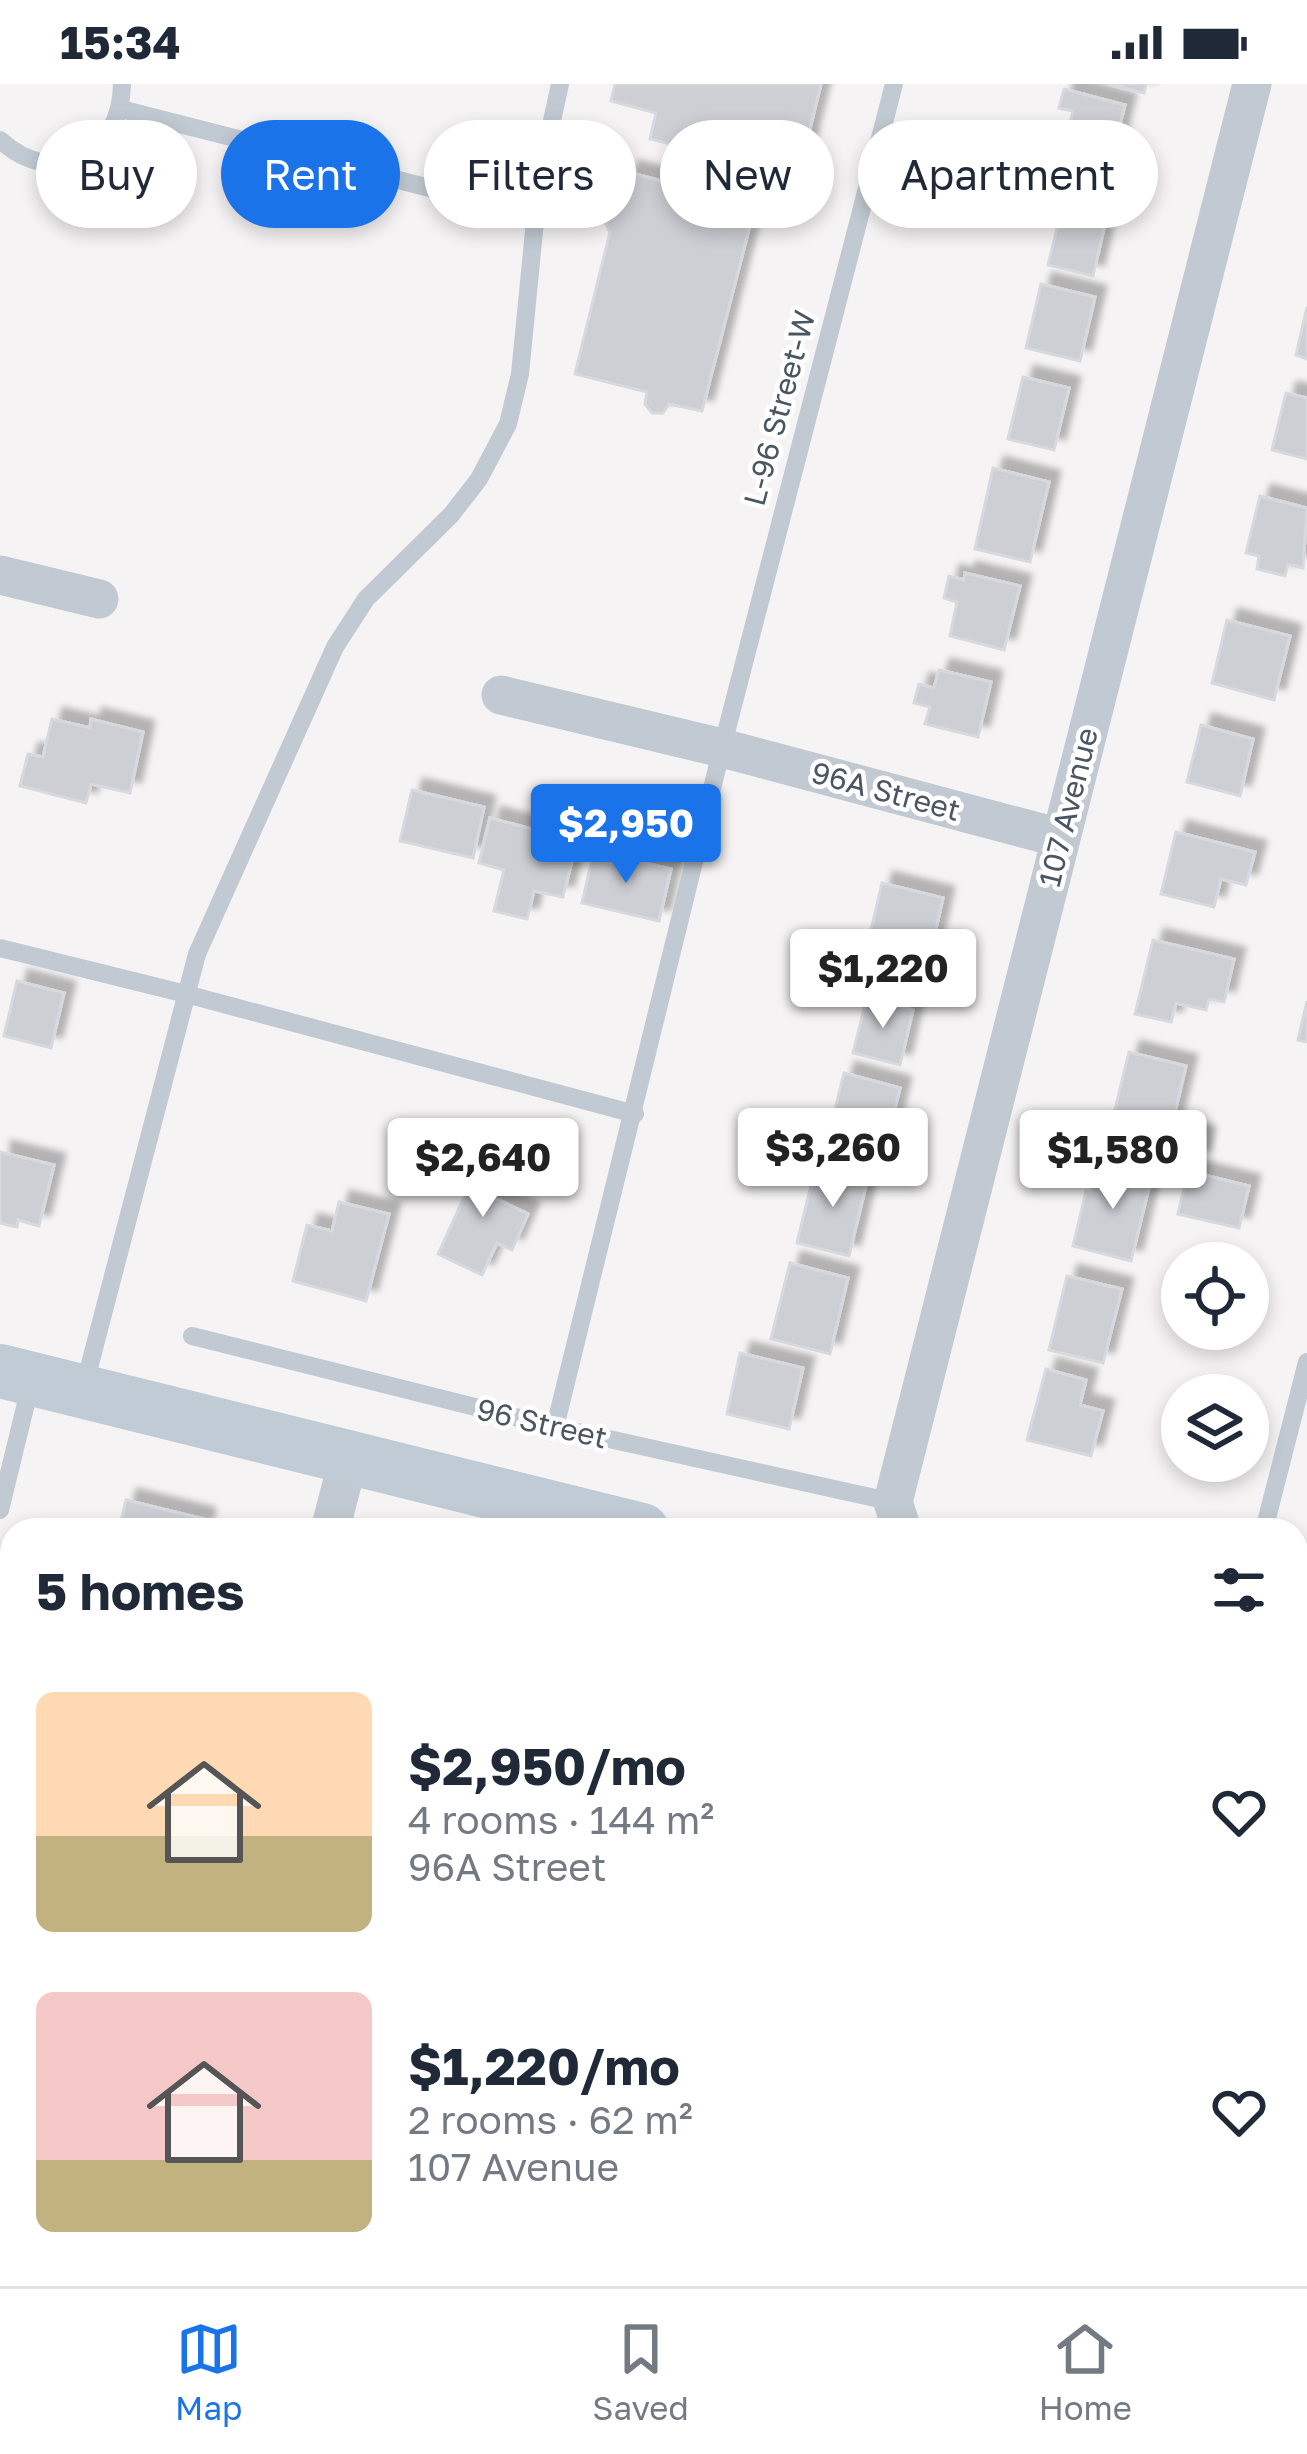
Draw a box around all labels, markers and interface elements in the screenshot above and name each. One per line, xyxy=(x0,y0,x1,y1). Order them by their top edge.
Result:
text: 15:34 xyxy=(60,15,181,69)
chip: Buy xyxy=(36,120,197,228)
chip: Rent xyxy=(221,120,400,228)
chip: Filters xyxy=(424,120,636,228)
chip: New xyxy=(660,120,834,228)
chip: Apartment xyxy=(858,120,1158,228)
street label: L-96 Street-W xyxy=(736,306,822,510)
street label: 107 Avenue xyxy=(1031,724,1105,890)
street label: 96A Street xyxy=(808,754,964,828)
pin: $2,950 xyxy=(528,784,724,886)
text: $2,950 xyxy=(558,799,694,846)
pin: $1,220 xyxy=(785,929,981,1031)
text: $1,220 xyxy=(817,944,949,991)
pin: $3,260 xyxy=(735,1108,931,1210)
pin: $1,580 xyxy=(1015,1110,1211,1212)
pin: $2,640 xyxy=(385,1118,581,1220)
text: $3,260 xyxy=(765,1123,901,1170)
text: $1,580 xyxy=(1047,1125,1179,1172)
text: $2,640 xyxy=(415,1133,551,1180)
map controls xyxy=(1161,1242,1269,1482)
button: locate xyxy=(1161,1242,1269,1350)
button: layers xyxy=(1161,1374,1269,1482)
street label: 96 Street xyxy=(473,1391,611,1455)
icon: filters xyxy=(1206,1557,1272,1623)
text: 5 homes xyxy=(36,1560,245,1621)
text: $2,950/mo xyxy=(408,1735,686,1796)
icon: home xyxy=(132,1740,276,1884)
icon: heart xyxy=(1206,1779,1272,1845)
text: 4 rooms · 144 m² xyxy=(408,1796,714,1843)
text: 96A Street xyxy=(408,1843,607,1890)
text: $1,220/mo xyxy=(408,2035,680,2096)
icon: home xyxy=(132,2040,276,2184)
icon: heart xyxy=(1206,2079,1272,2145)
text: 2 rooms · 62 m² xyxy=(408,2096,693,2143)
text: 107 Avenue xyxy=(408,2143,619,2190)
tab: Map xyxy=(175,2316,242,2427)
tab: Saved xyxy=(592,2316,689,2427)
tab: Home xyxy=(1039,2316,1132,2427)

